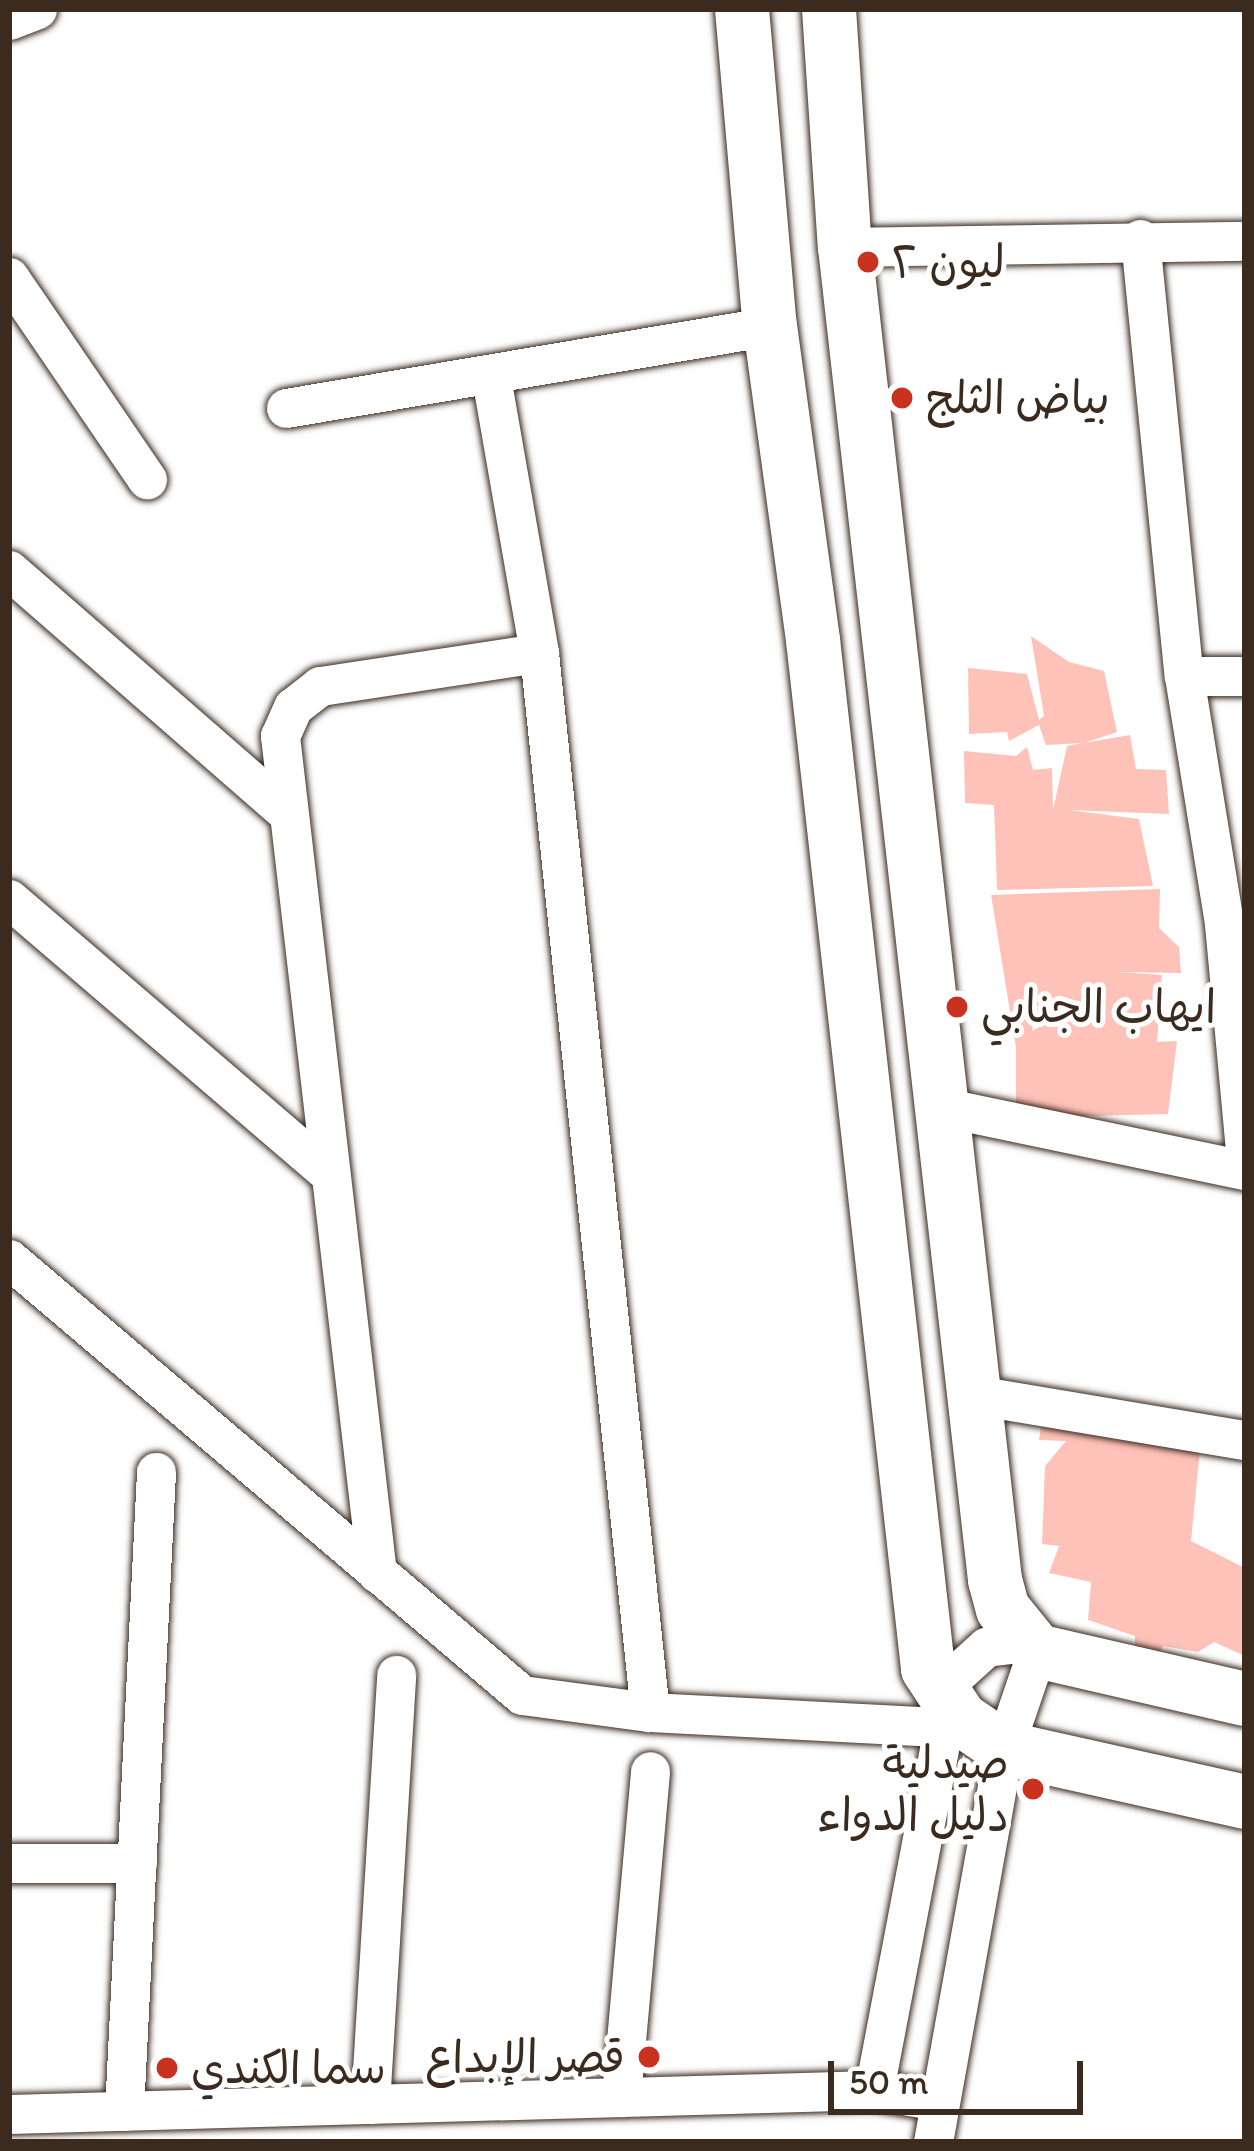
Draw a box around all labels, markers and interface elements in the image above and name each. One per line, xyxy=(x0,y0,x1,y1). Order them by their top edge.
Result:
place label: ليون ٢ xyxy=(892,235,1005,289)
marker: ليون ٢ xyxy=(855,249,881,275)
place label: بياض الثلج xyxy=(926,371,1110,425)
marker: بياض الثلج xyxy=(889,385,915,411)
place label: ايهاب الجنابي xyxy=(981,980,1216,1034)
marker: ايهاب الجنابي xyxy=(944,994,970,1020)
place label: صيدلية دليل الدواء xyxy=(817,1736,1009,1842)
marker: صيدلية دليل الدواء xyxy=(1020,1776,1046,1802)
place label: قصر الإبداع xyxy=(425,2030,625,2084)
scale bar xyxy=(834,2037,1089,2111)
place label: سما الكندي xyxy=(191,2041,386,2095)
marker: قصر الإبداع xyxy=(636,2044,662,2070)
marker: سما الكندي xyxy=(154,2055,180,2081)
text: 50 m xyxy=(849,2060,928,2103)

